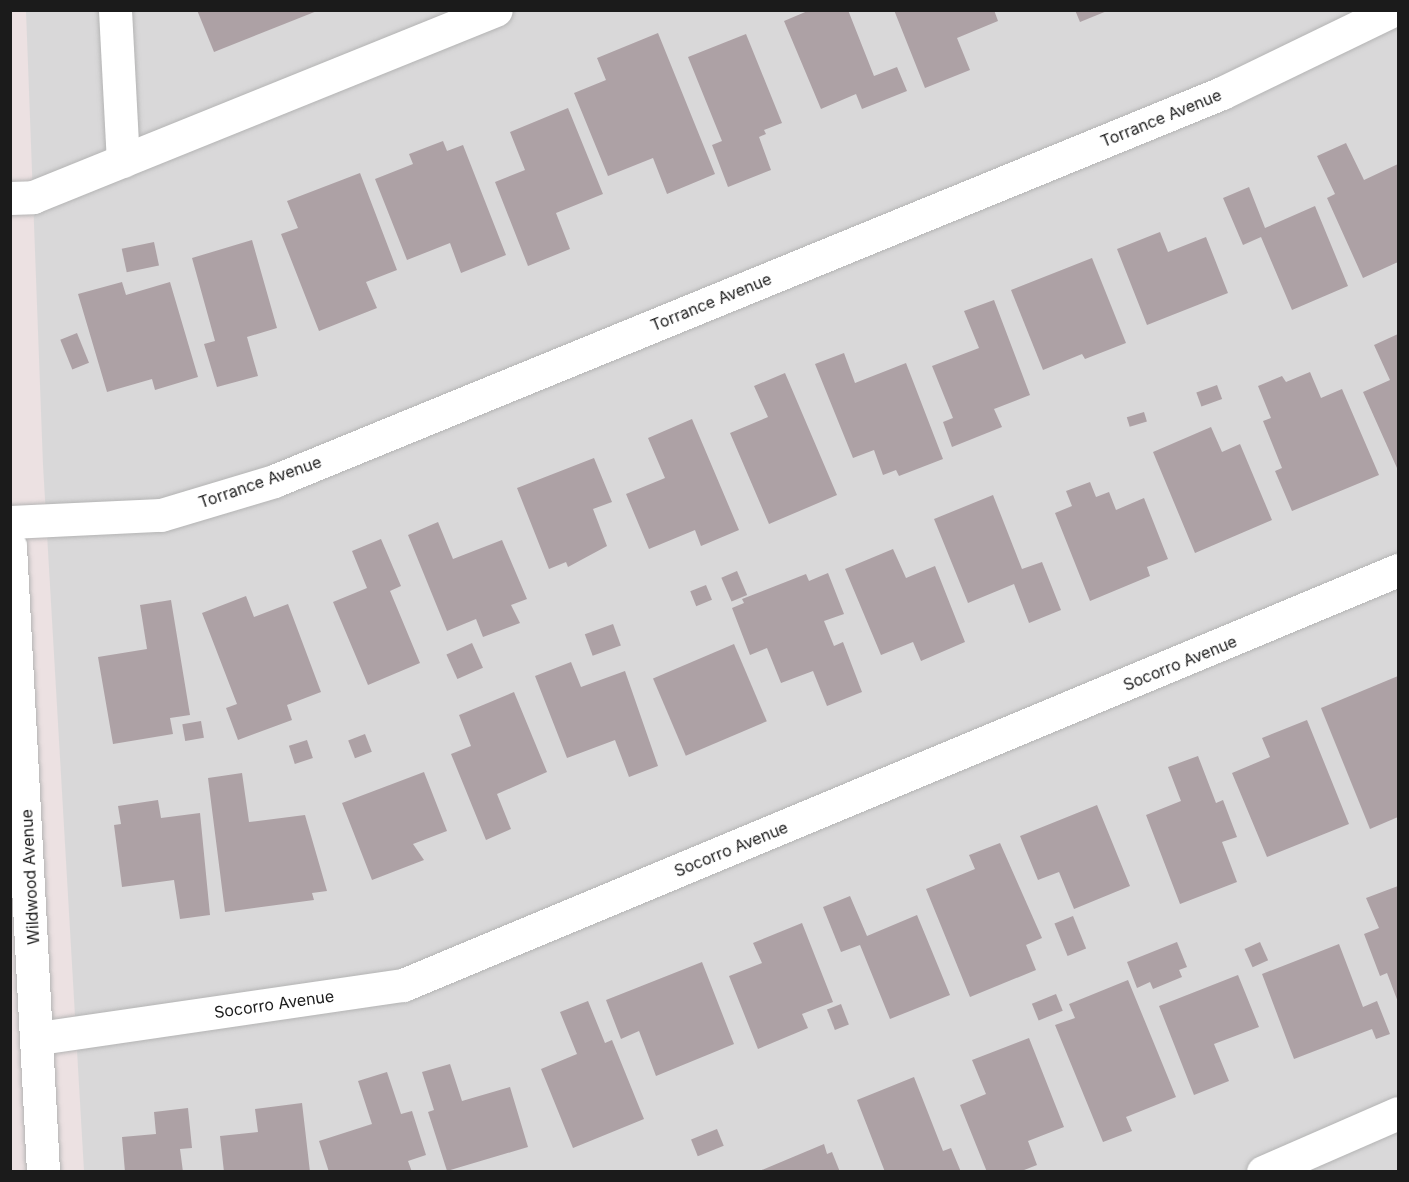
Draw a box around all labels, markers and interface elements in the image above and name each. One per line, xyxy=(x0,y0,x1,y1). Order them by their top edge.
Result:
street label: Torrance Avenue xyxy=(1098,85,1224,151)
street label: Torrance Avenue xyxy=(648,269,774,335)
street label: Torrance Avenue xyxy=(196,452,324,512)
street label: Socorro Avenue xyxy=(1120,631,1240,695)
street label: Wildwood Avenue xyxy=(17,809,43,945)
street label: Socorro Avenue xyxy=(671,817,791,881)
street label: Socorro Avenue xyxy=(213,986,335,1022)

